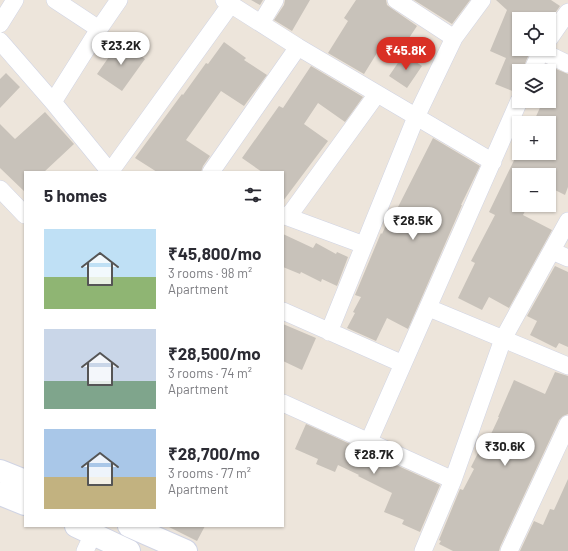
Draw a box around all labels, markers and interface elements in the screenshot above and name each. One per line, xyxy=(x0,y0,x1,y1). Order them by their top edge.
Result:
map controls xyxy=(512,12,556,212)
button: locate xyxy=(512,12,556,56)
pin: ₹23.2K xyxy=(88,32,154,66)
text: ₹23.2K xyxy=(101,37,141,53)
pin: ₹45.8K xyxy=(373,37,439,71)
text: ₹45.8K xyxy=(386,42,427,58)
button: layers xyxy=(512,64,556,108)
button: + xyxy=(512,116,556,160)
button: − xyxy=(512,168,556,212)
icon: filters xyxy=(242,184,264,206)
text: 5 homes xyxy=(44,185,107,205)
pin: ₹28.5K xyxy=(380,207,446,241)
text: ₹28.5K xyxy=(393,212,433,228)
text: ₹45,800/mo xyxy=(168,243,261,263)
icon: home xyxy=(76,245,124,293)
text: 3 rooms · 98 m² xyxy=(168,265,252,281)
text: Apartment xyxy=(168,281,229,297)
text: ₹28,500/mo xyxy=(168,343,261,363)
icon: home xyxy=(76,345,124,393)
text: 3 rooms · 74 m² xyxy=(168,365,252,381)
text: Apartment xyxy=(168,381,229,397)
pin: ₹30.6K xyxy=(472,433,538,467)
text: ₹30.6K xyxy=(485,438,525,454)
pin: ₹28.7K xyxy=(341,441,407,475)
text: ₹28,700/mo xyxy=(168,443,260,463)
icon: home xyxy=(76,445,124,493)
text: ₹28.7K xyxy=(354,446,394,462)
text: 3 rooms · 77 m² xyxy=(168,465,251,481)
text: Apartment xyxy=(168,481,229,497)

